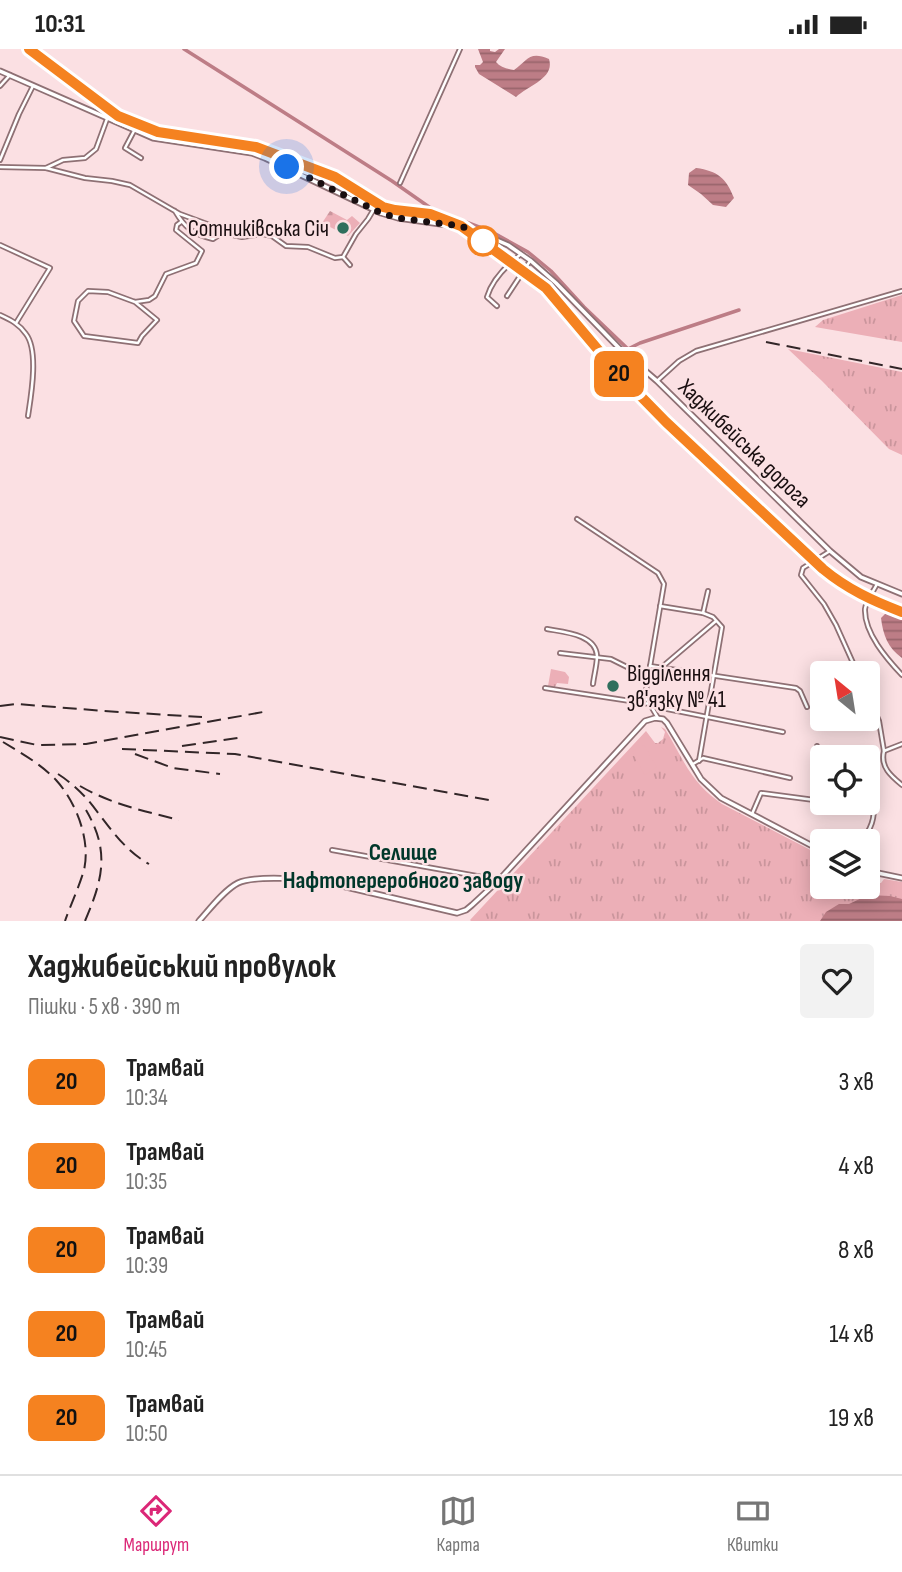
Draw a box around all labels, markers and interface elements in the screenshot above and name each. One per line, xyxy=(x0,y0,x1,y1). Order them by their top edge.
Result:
text: 10:31 xyxy=(35,9,85,40)
your location xyxy=(269,149,304,184)
place label: Сотниківська Січ xyxy=(188,215,329,243)
marker: Сотниківська Січ xyxy=(335,220,351,236)
unlabelled marker xyxy=(468,226,498,256)
line badge: 20 xyxy=(588,351,650,397)
text: 20 xyxy=(608,359,630,388)
street label: Хаджибейська дорога xyxy=(672,373,816,514)
place label: Відділення зв'язку № 41 xyxy=(627,660,726,714)
north arrow xyxy=(810,661,880,731)
map controls xyxy=(810,661,880,899)
marker: Відділення зв'язку № 41 xyxy=(605,678,621,694)
button: locate xyxy=(810,745,880,815)
button: layers xyxy=(810,829,880,899)
district label: Селище Нафтопереробного заводу xyxy=(283,838,523,895)
button: heart xyxy=(800,944,874,1018)
text: Хаджибейський провулок xyxy=(28,947,336,987)
text: Пішки · 5 хв · 390 m xyxy=(28,993,180,1021)
text: Трамвай xyxy=(126,1053,204,1084)
text: 20 xyxy=(56,1067,77,1096)
text: 3 хв xyxy=(838,1067,874,1098)
text: 10:34 xyxy=(126,1084,168,1112)
text: Трамвай xyxy=(126,1137,204,1168)
text: 20 xyxy=(56,1151,77,1180)
text: 4 хв xyxy=(838,1151,874,1182)
text: 10:35 xyxy=(126,1168,167,1196)
text: Трамвай xyxy=(126,1221,204,1252)
text: 20 xyxy=(56,1235,77,1264)
text: 8 хв xyxy=(838,1235,874,1266)
text: 10:39 xyxy=(126,1252,168,1280)
text: Трамвай xyxy=(126,1305,204,1336)
text: 20 xyxy=(56,1319,77,1348)
text: 14 хв xyxy=(829,1319,874,1350)
text: 10:45 xyxy=(126,1336,167,1364)
text: Трамвай xyxy=(126,1389,204,1420)
text: 20 xyxy=(56,1403,77,1432)
text: 19 хв xyxy=(829,1403,874,1434)
text: 10:50 xyxy=(126,1420,168,1448)
tab: Маршрут xyxy=(124,1492,189,1557)
tab: Карта xyxy=(437,1492,480,1557)
tab: Квитки xyxy=(727,1492,778,1557)

